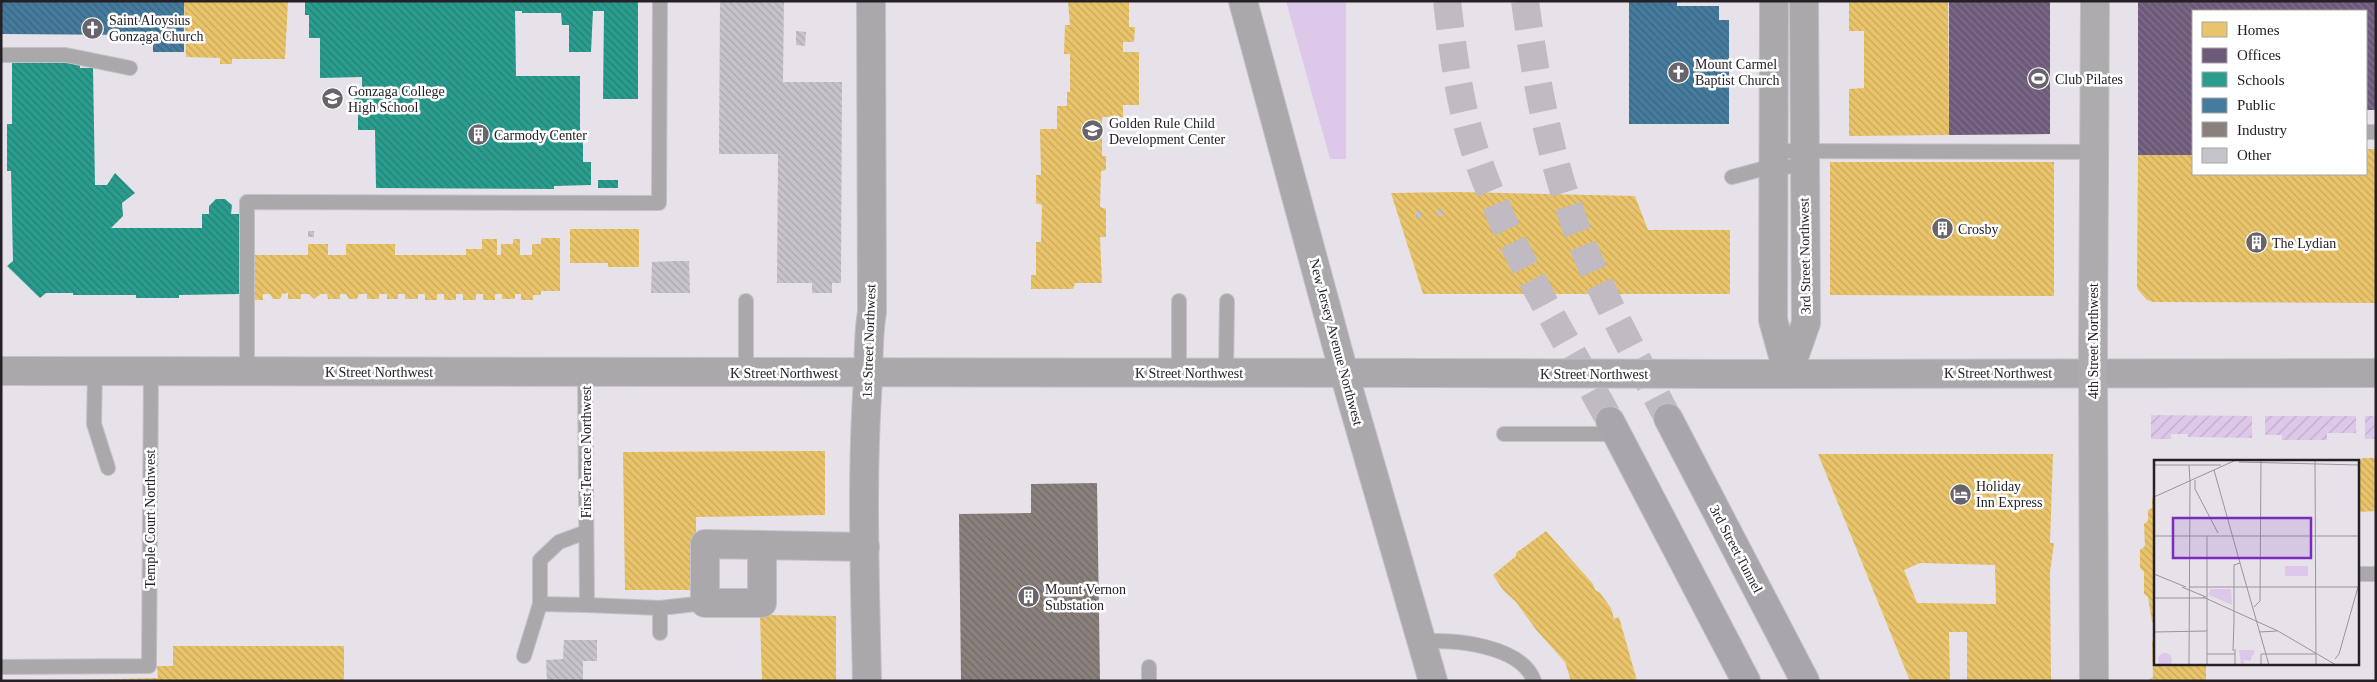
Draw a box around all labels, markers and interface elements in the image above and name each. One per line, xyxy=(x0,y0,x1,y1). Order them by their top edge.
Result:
legend xyxy=(2192,10,2367,175)
place label: Saint Aloysius Gonzaga Church xyxy=(109,13,203,44)
church icon: Saint Aloysius Gonzaga Church xyxy=(81,16,105,40)
text: Homes xyxy=(2237,22,2280,38)
text: Offices xyxy=(2237,47,2281,63)
place label: Mount Carmel Baptist Church xyxy=(1695,57,1779,88)
church icon: Mount Carmel Baptist Church xyxy=(1667,60,1691,84)
sports icon: Club Pilates xyxy=(2027,67,2051,91)
place label: Club Pilates xyxy=(2055,72,2123,87)
text: Schools xyxy=(2237,72,2285,88)
place label: Gonzaga College High School xyxy=(348,84,445,115)
school or university icon: Gonzaga College High School xyxy=(320,87,344,111)
text: Public xyxy=(2237,97,2276,113)
place label: Golden Rule Child Development Center xyxy=(1109,116,1226,147)
school or university icon: Golden Rule Child Development Center xyxy=(1081,119,1105,143)
text: Industry xyxy=(2237,122,2287,138)
building icon: Carmody Center xyxy=(466,123,490,147)
place label: Carmody Center xyxy=(494,128,587,143)
text: Other xyxy=(2237,147,2271,163)
street label: 3rd Street Northwest xyxy=(1796,197,1814,314)
building icon: Crosby xyxy=(1930,217,1954,241)
place label: Crosby xyxy=(1958,222,1998,237)
building icon: The Lydian xyxy=(2244,231,2268,255)
place label: The Lydian xyxy=(2272,236,2336,251)
street label: New Jersey Avenue Northwest xyxy=(1306,257,1366,427)
street label: 4th Street Northwest xyxy=(2086,283,2101,399)
street label: 1st Street Northwest xyxy=(860,284,878,398)
street label: K Street Northwest xyxy=(325,365,433,380)
street label: K Street Northwest xyxy=(730,366,838,381)
street label: K Street Northwest xyxy=(1135,366,1243,381)
street label: K Street Northwest xyxy=(1944,366,2052,381)
street label: K Street Northwest xyxy=(1540,367,1648,382)
street label: First Terrace Northwest xyxy=(579,386,594,518)
street label: Temple Court Northwest xyxy=(143,449,158,589)
inset map xyxy=(2154,460,2360,664)
place label: Holiday Inn Express xyxy=(1976,479,2043,510)
hotel icon: Holiday Inn Express xyxy=(1948,482,1972,506)
street label: 3rd Street Tunnel xyxy=(1707,503,1765,596)
place label: Mount Vernon Substation xyxy=(1045,582,1126,613)
building icon: Mount Vernon Substation xyxy=(1017,585,1041,609)

